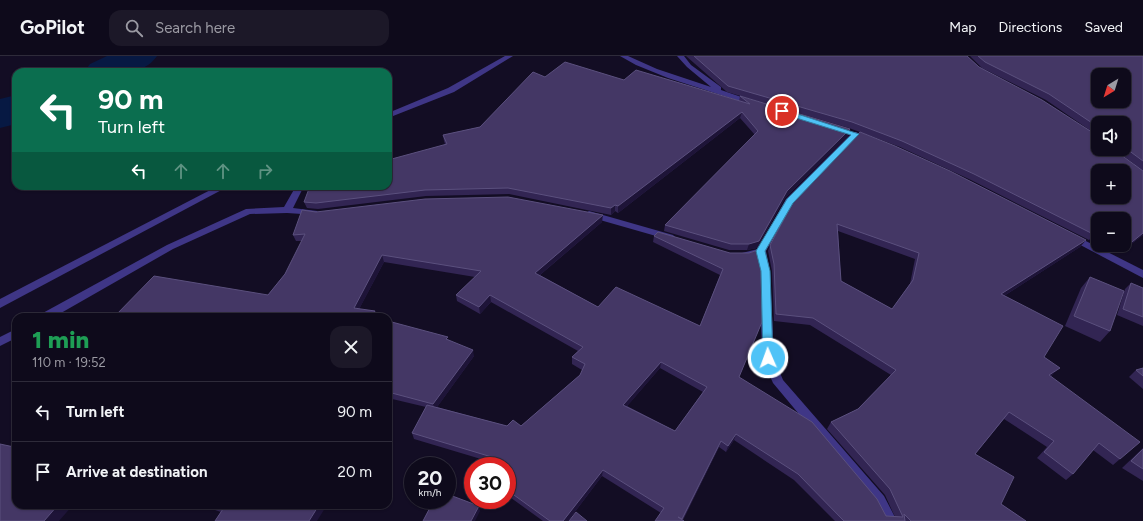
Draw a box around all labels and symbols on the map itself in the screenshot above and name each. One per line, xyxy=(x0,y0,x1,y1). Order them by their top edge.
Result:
north arrow xyxy=(1091,68,1131,108)
pin xyxy=(765,94,799,128)
position arrow xyxy=(747,337,789,379)
speed limit sign: 30 xyxy=(464,457,516,509)

